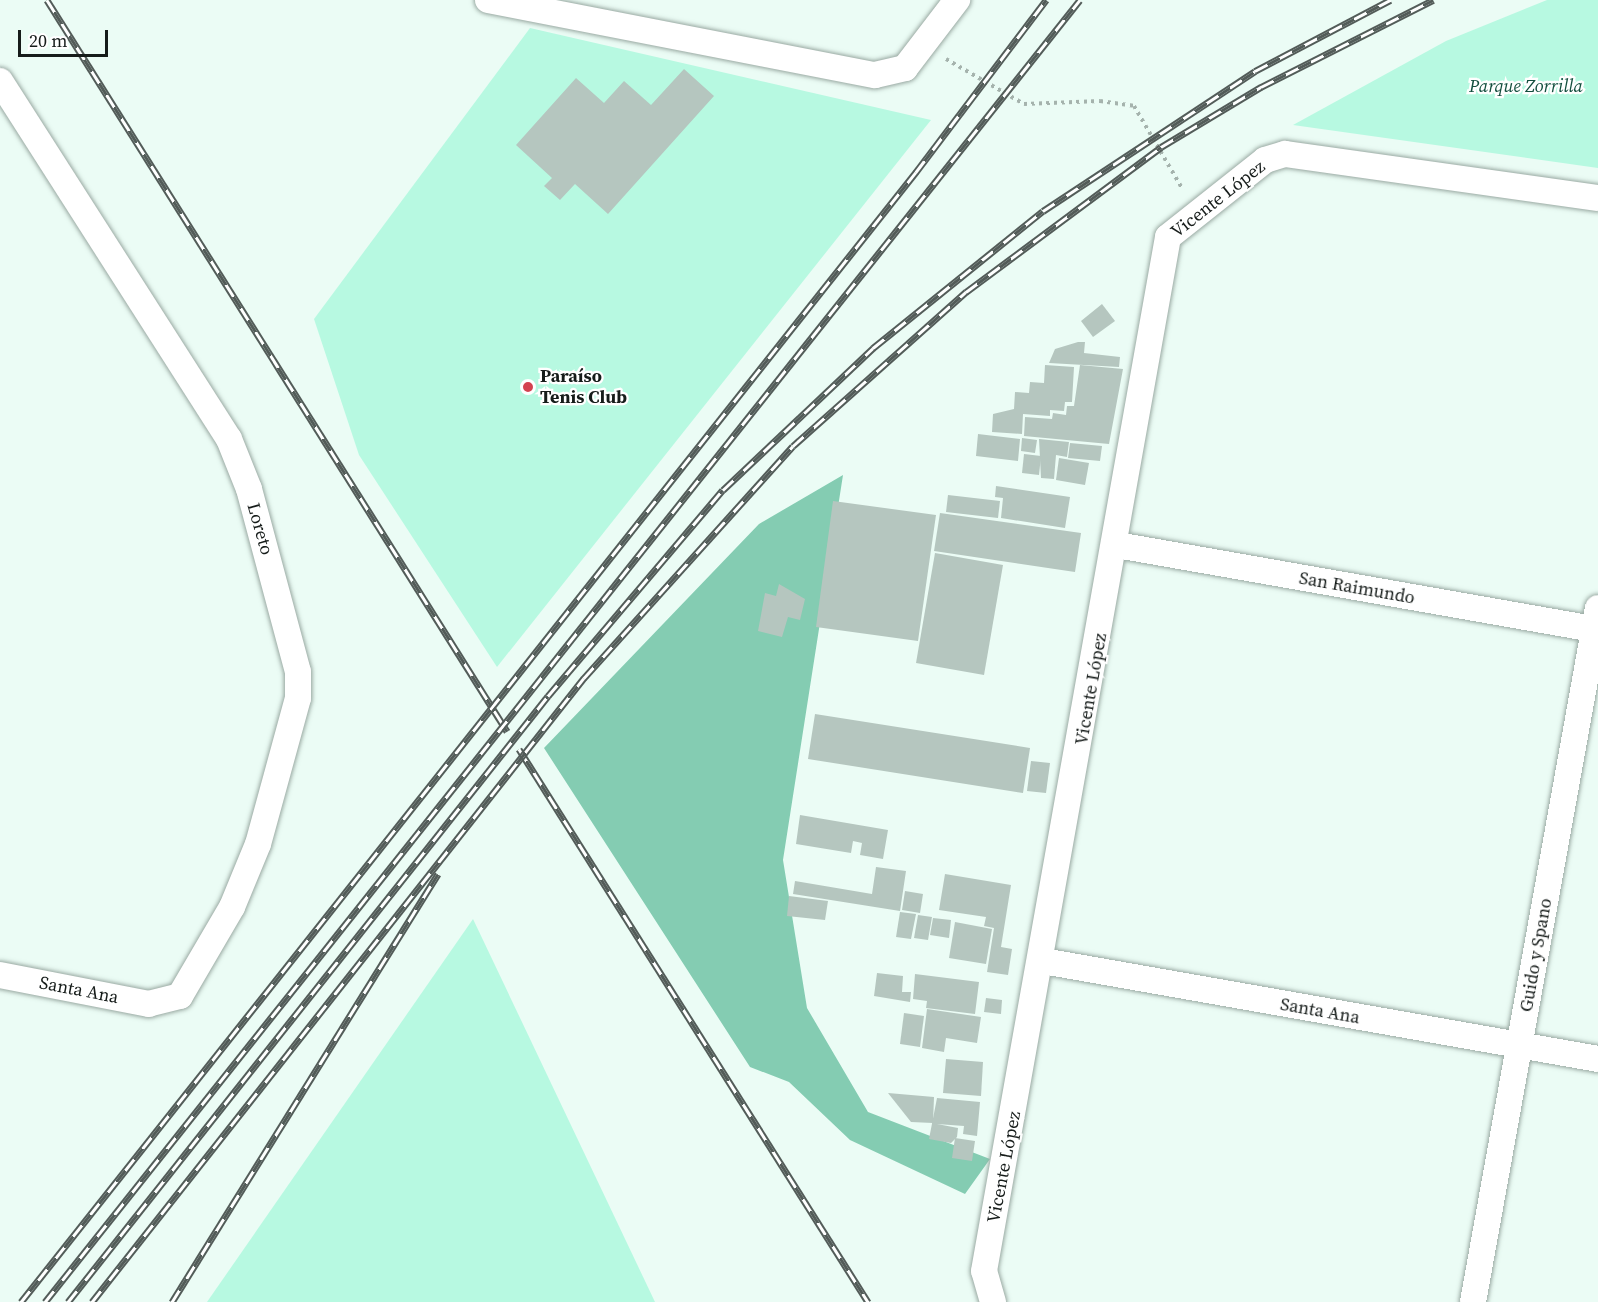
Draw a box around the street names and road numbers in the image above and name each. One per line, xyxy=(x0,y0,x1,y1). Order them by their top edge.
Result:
street label: Vicente López xyxy=(1167,156,1269,242)
street label: Loreto xyxy=(242,501,278,557)
street label: San Raimundo xyxy=(1297,567,1417,609)
street label: Vicente López xyxy=(1071,631,1111,747)
street label: Guido y Spano xyxy=(1515,896,1557,1014)
street label: Santa Ana xyxy=(38,972,120,1008)
street label: Santa Ana xyxy=(1279,993,1361,1029)
street label: Vicente López xyxy=(983,1109,1025,1225)

